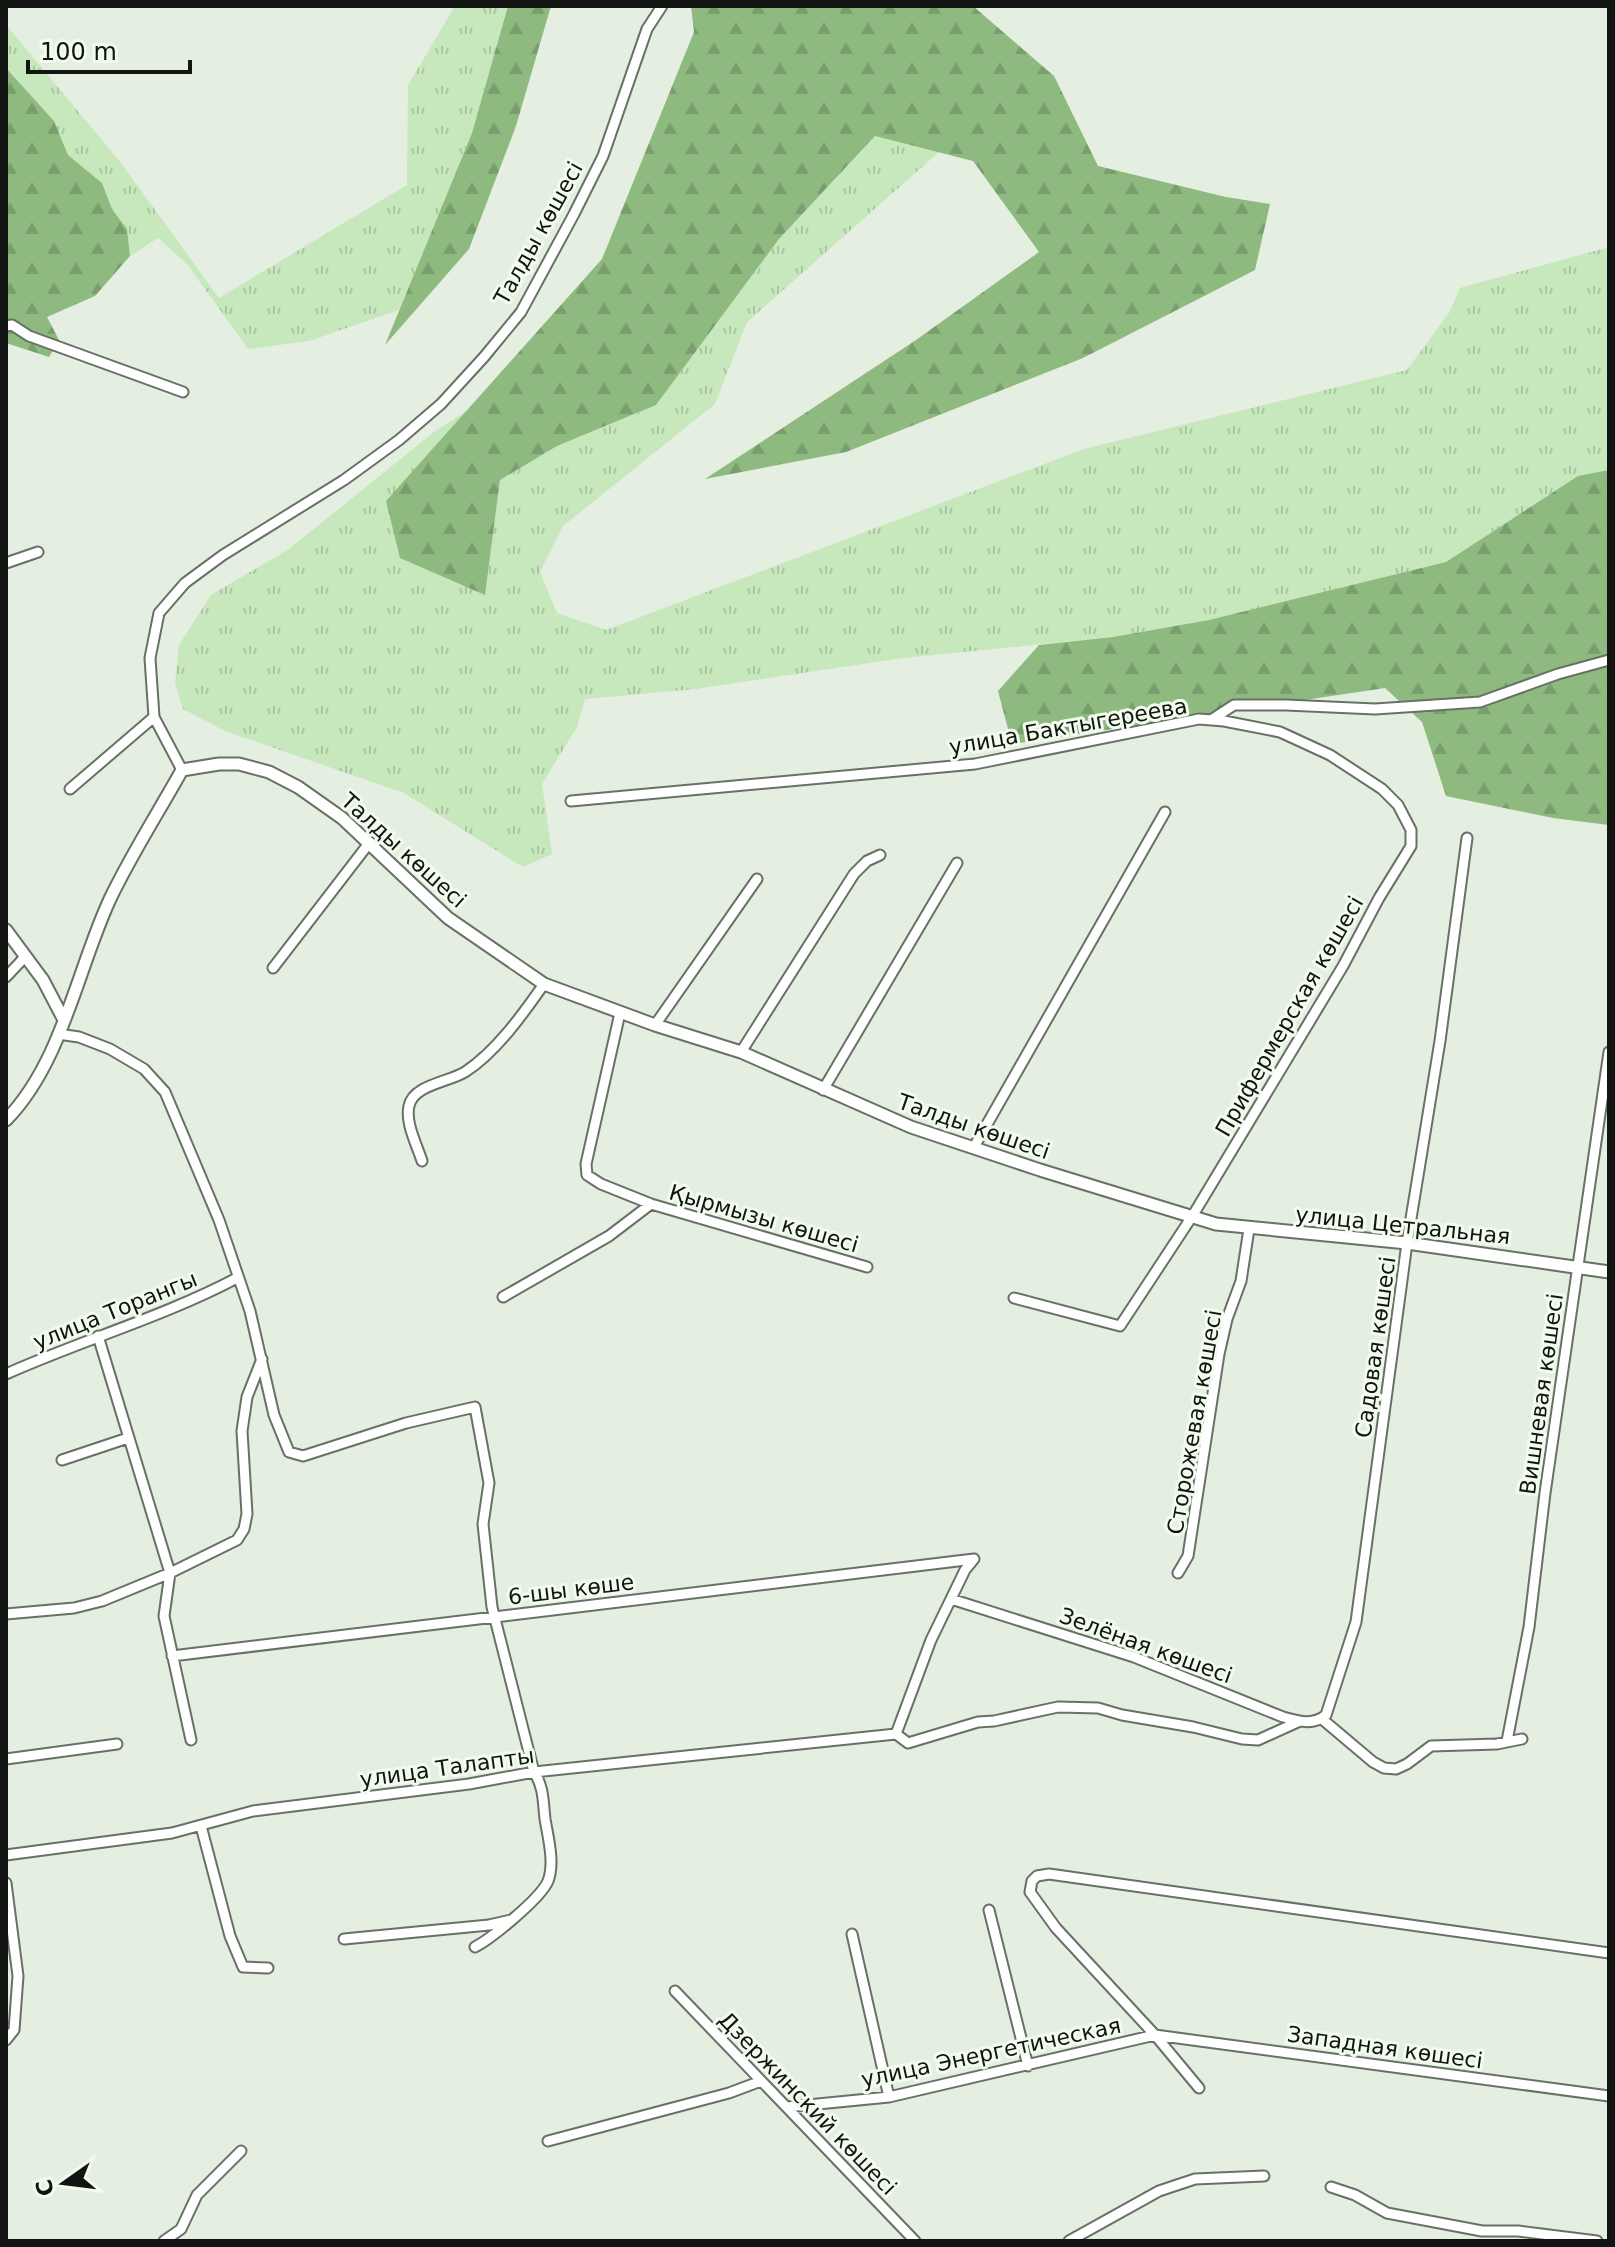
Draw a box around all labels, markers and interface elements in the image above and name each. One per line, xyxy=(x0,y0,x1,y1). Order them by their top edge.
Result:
scale bar xyxy=(28,24,190,74)
text: 100 m xyxy=(40,38,117,66)
street label: Талды көшесі xyxy=(488,158,588,310)
street label: улица Бактыгереева xyxy=(947,693,1189,760)
street label: Талды көшесі xyxy=(335,787,471,913)
street label: Прифермерская көшесі xyxy=(1210,892,1368,1141)
street label: Талды көшесі xyxy=(894,1088,1053,1164)
street label: Қырмызы көшесі xyxy=(666,1180,861,1257)
street label: улица Цетральная xyxy=(1294,1202,1512,1249)
street label: Садовая көшесі xyxy=(1350,1255,1401,1439)
street label: улица Торангы xyxy=(30,1266,201,1355)
street label: Вишневая көшесі xyxy=(1515,1292,1568,1496)
street label: Сторожевая көшесі xyxy=(1162,1308,1227,1536)
street label: 6-шы көше xyxy=(507,1569,636,1610)
street label: Зелёная көшесі xyxy=(1056,1603,1236,1688)
street label: улица Талапты xyxy=(358,1743,536,1792)
street label: Дзержинский көшесі xyxy=(714,2007,902,2200)
street label: улица Энергетическая xyxy=(859,2013,1123,2092)
street label: Западная көшесі xyxy=(1285,2021,1484,2074)
north arrow xyxy=(24,2143,104,2223)
text: С xyxy=(31,2177,59,2199)

